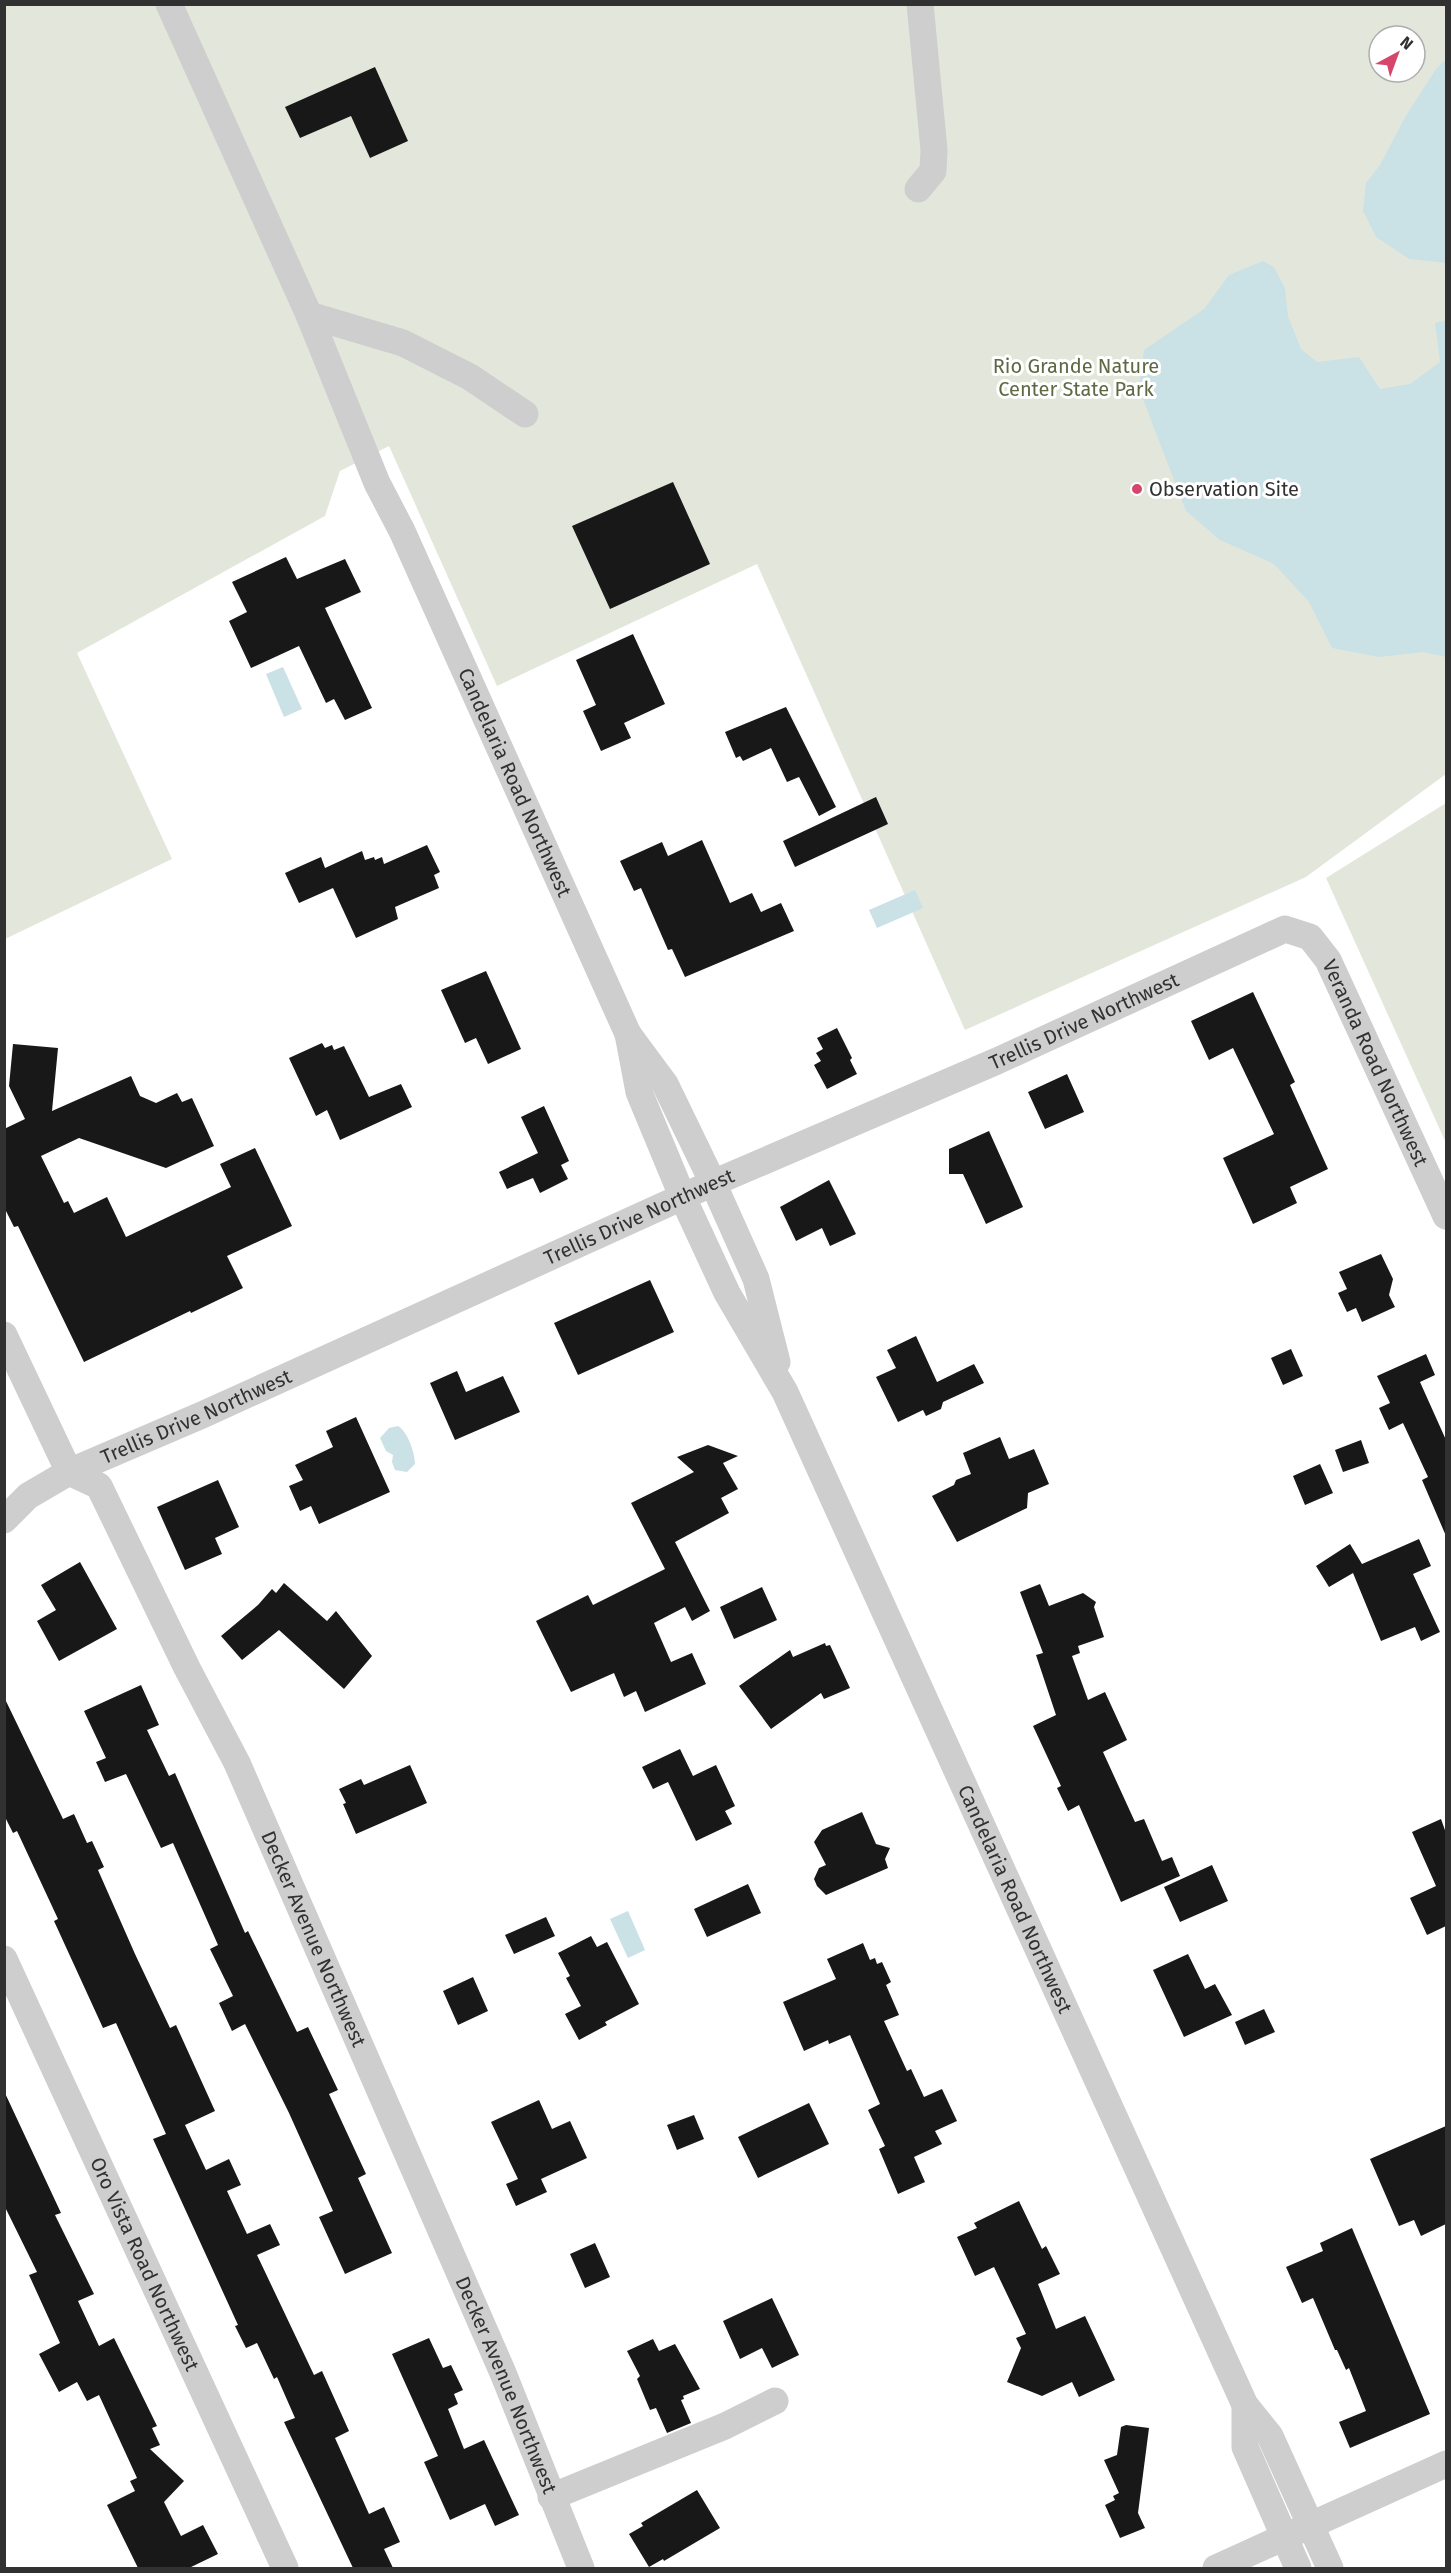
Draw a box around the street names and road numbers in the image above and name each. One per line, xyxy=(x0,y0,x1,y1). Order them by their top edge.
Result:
street label: Candelaria Road Northwest xyxy=(453,664,577,901)
street label: Veranda Road Northwest xyxy=(1317,956,1434,1171)
street label: Trellis Drive Northwest xyxy=(985,967,1183,1075)
street label: Trellis Drive Northwest xyxy=(540,1163,738,1270)
street label: Trellis Drive Northwest xyxy=(97,1364,296,1469)
street label: Candelaria Road Northwest xyxy=(953,1781,1078,2018)
street label: Decker Avenue Northwest xyxy=(256,1827,372,2051)
street label: Oro Vista Road Northwest xyxy=(85,2153,205,2375)
street label: Decker Avenue Northwest xyxy=(450,2273,562,2498)

